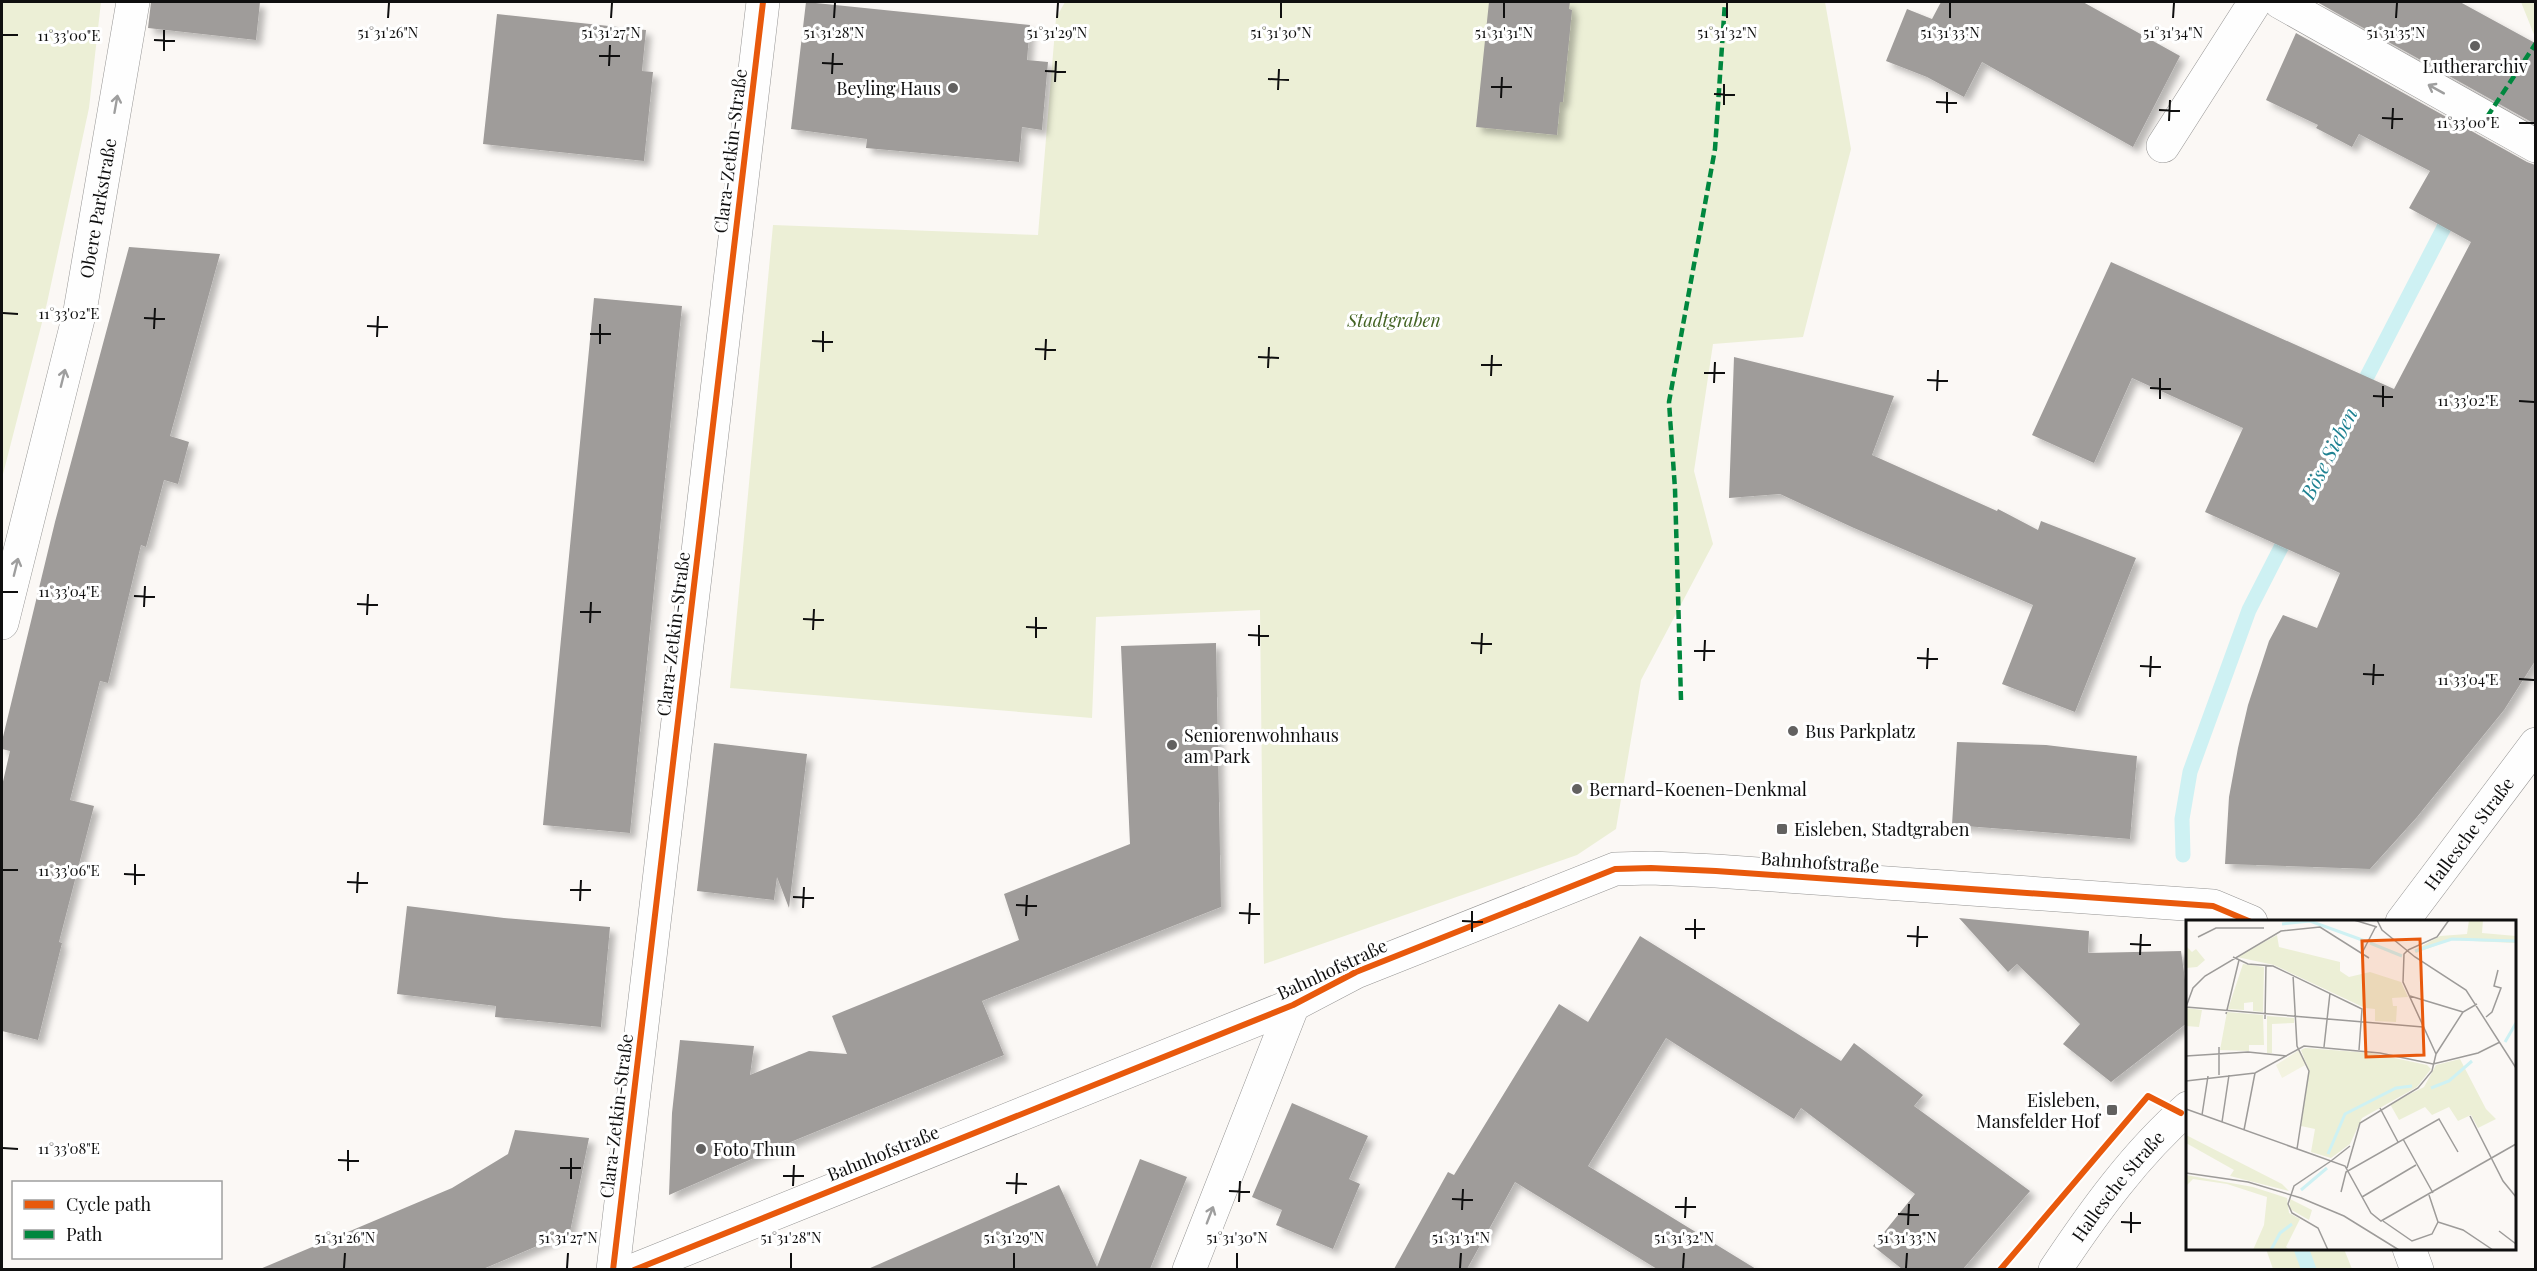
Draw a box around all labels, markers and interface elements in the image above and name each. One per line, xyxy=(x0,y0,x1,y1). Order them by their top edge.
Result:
text: 51°31'26"N xyxy=(358,22,419,42)
text: 51°31'27"N xyxy=(581,22,641,42)
text: 51°31'28"N xyxy=(803,22,865,42)
text: 51°31'29"N xyxy=(1027,22,1088,42)
text: 51°31'30"N xyxy=(1250,22,1312,42)
text: 51°31'31"N xyxy=(1475,22,1534,42)
text: 51°31'32"N xyxy=(1697,22,1757,42)
text: 51°31'33"N xyxy=(1920,22,1980,42)
text: 51°31'34"N xyxy=(2143,22,2203,42)
text: 51°31'35"N xyxy=(2366,22,2426,42)
text: 11°33'00"E xyxy=(38,25,100,45)
marker: Lutherarchiv xyxy=(2468,39,2482,53)
place label: Lutherarchiv xyxy=(2422,54,2528,78)
street label: Clara-Zetkin-Straße xyxy=(708,67,752,235)
place label: Beyling Haus xyxy=(836,76,941,100)
marker: Beyling Haus xyxy=(946,81,960,95)
one-way arrow xyxy=(2428,83,2445,95)
one-way arrow xyxy=(110,94,121,114)
text: 11°33'00"E xyxy=(2437,112,2499,132)
street label: Obere Parkstraße xyxy=(74,136,121,280)
text: 11°33'02"E xyxy=(39,303,100,323)
park label: Stadtgraben xyxy=(1346,308,1441,332)
one-way arrow xyxy=(58,368,70,387)
text: 11°33'02"E xyxy=(2438,390,2499,410)
water label: Böse Sieben xyxy=(2293,402,2363,504)
street label: Clara-Zetkin-Straße xyxy=(651,550,695,718)
one-way arrow xyxy=(10,558,22,577)
text: 11°33'04"E xyxy=(38,581,100,601)
text: 11°33'04"E xyxy=(2437,669,2499,689)
place label: Bus Parkplatz xyxy=(1805,719,1916,743)
place label: Seniorenwohnhaus am Park xyxy=(1184,723,1339,768)
marker: Bus Parkplatz xyxy=(1786,724,1800,738)
marker: Seniorenwohnhaus am Park xyxy=(1165,738,1179,752)
street label: Hallesche Straße xyxy=(2418,772,2519,895)
place label: Bernard-Koenen-Denkmal xyxy=(1589,777,1807,801)
marker: Bernard-Koenen-Denkmal xyxy=(1570,782,1584,796)
place label: Eisleben, Stadtgraben xyxy=(1794,817,1970,841)
marker: Eisleben, Stadtgraben xyxy=(1775,822,1789,836)
street label: Bahnhofstraße xyxy=(1760,846,1880,878)
text: 11°33'06"E xyxy=(38,860,100,880)
inset map xyxy=(2186,920,2516,1250)
street label: Bahnhofstraße xyxy=(1273,933,1391,1005)
street label: Clara-Zetkin-Straße xyxy=(594,1032,638,1200)
place label: Eisleben, Mansfelder Hof xyxy=(1976,1088,2102,1133)
marker: Eisleben, Mansfelder Hof xyxy=(2105,1103,2119,1117)
street label: Bahnhofstraße xyxy=(823,1120,943,1186)
street label: Hallesche Straße xyxy=(2066,1125,2169,1246)
place label: Foto Thun xyxy=(713,1137,796,1161)
text: 11°33'08"E xyxy=(38,1138,100,1158)
marker: Foto Thun xyxy=(694,1142,708,1156)
legend xyxy=(12,1181,222,1259)
text: Cycle path xyxy=(66,1192,151,1216)
one-way arrow xyxy=(1205,1206,1216,1225)
text: Path xyxy=(66,1222,103,1246)
text: 51°31'26"N xyxy=(315,1227,376,1247)
text: 51°31'27"N xyxy=(538,1227,598,1247)
text: 51°31'28"N xyxy=(760,1227,822,1247)
text: 51°31'29"N xyxy=(984,1227,1045,1247)
text: 51°31'30"N xyxy=(1206,1227,1268,1247)
text: 51°31'31"N xyxy=(1432,1227,1491,1247)
text: 51°31'32"N xyxy=(1654,1227,1714,1247)
text: 51°31'33"N xyxy=(1877,1227,1937,1247)

